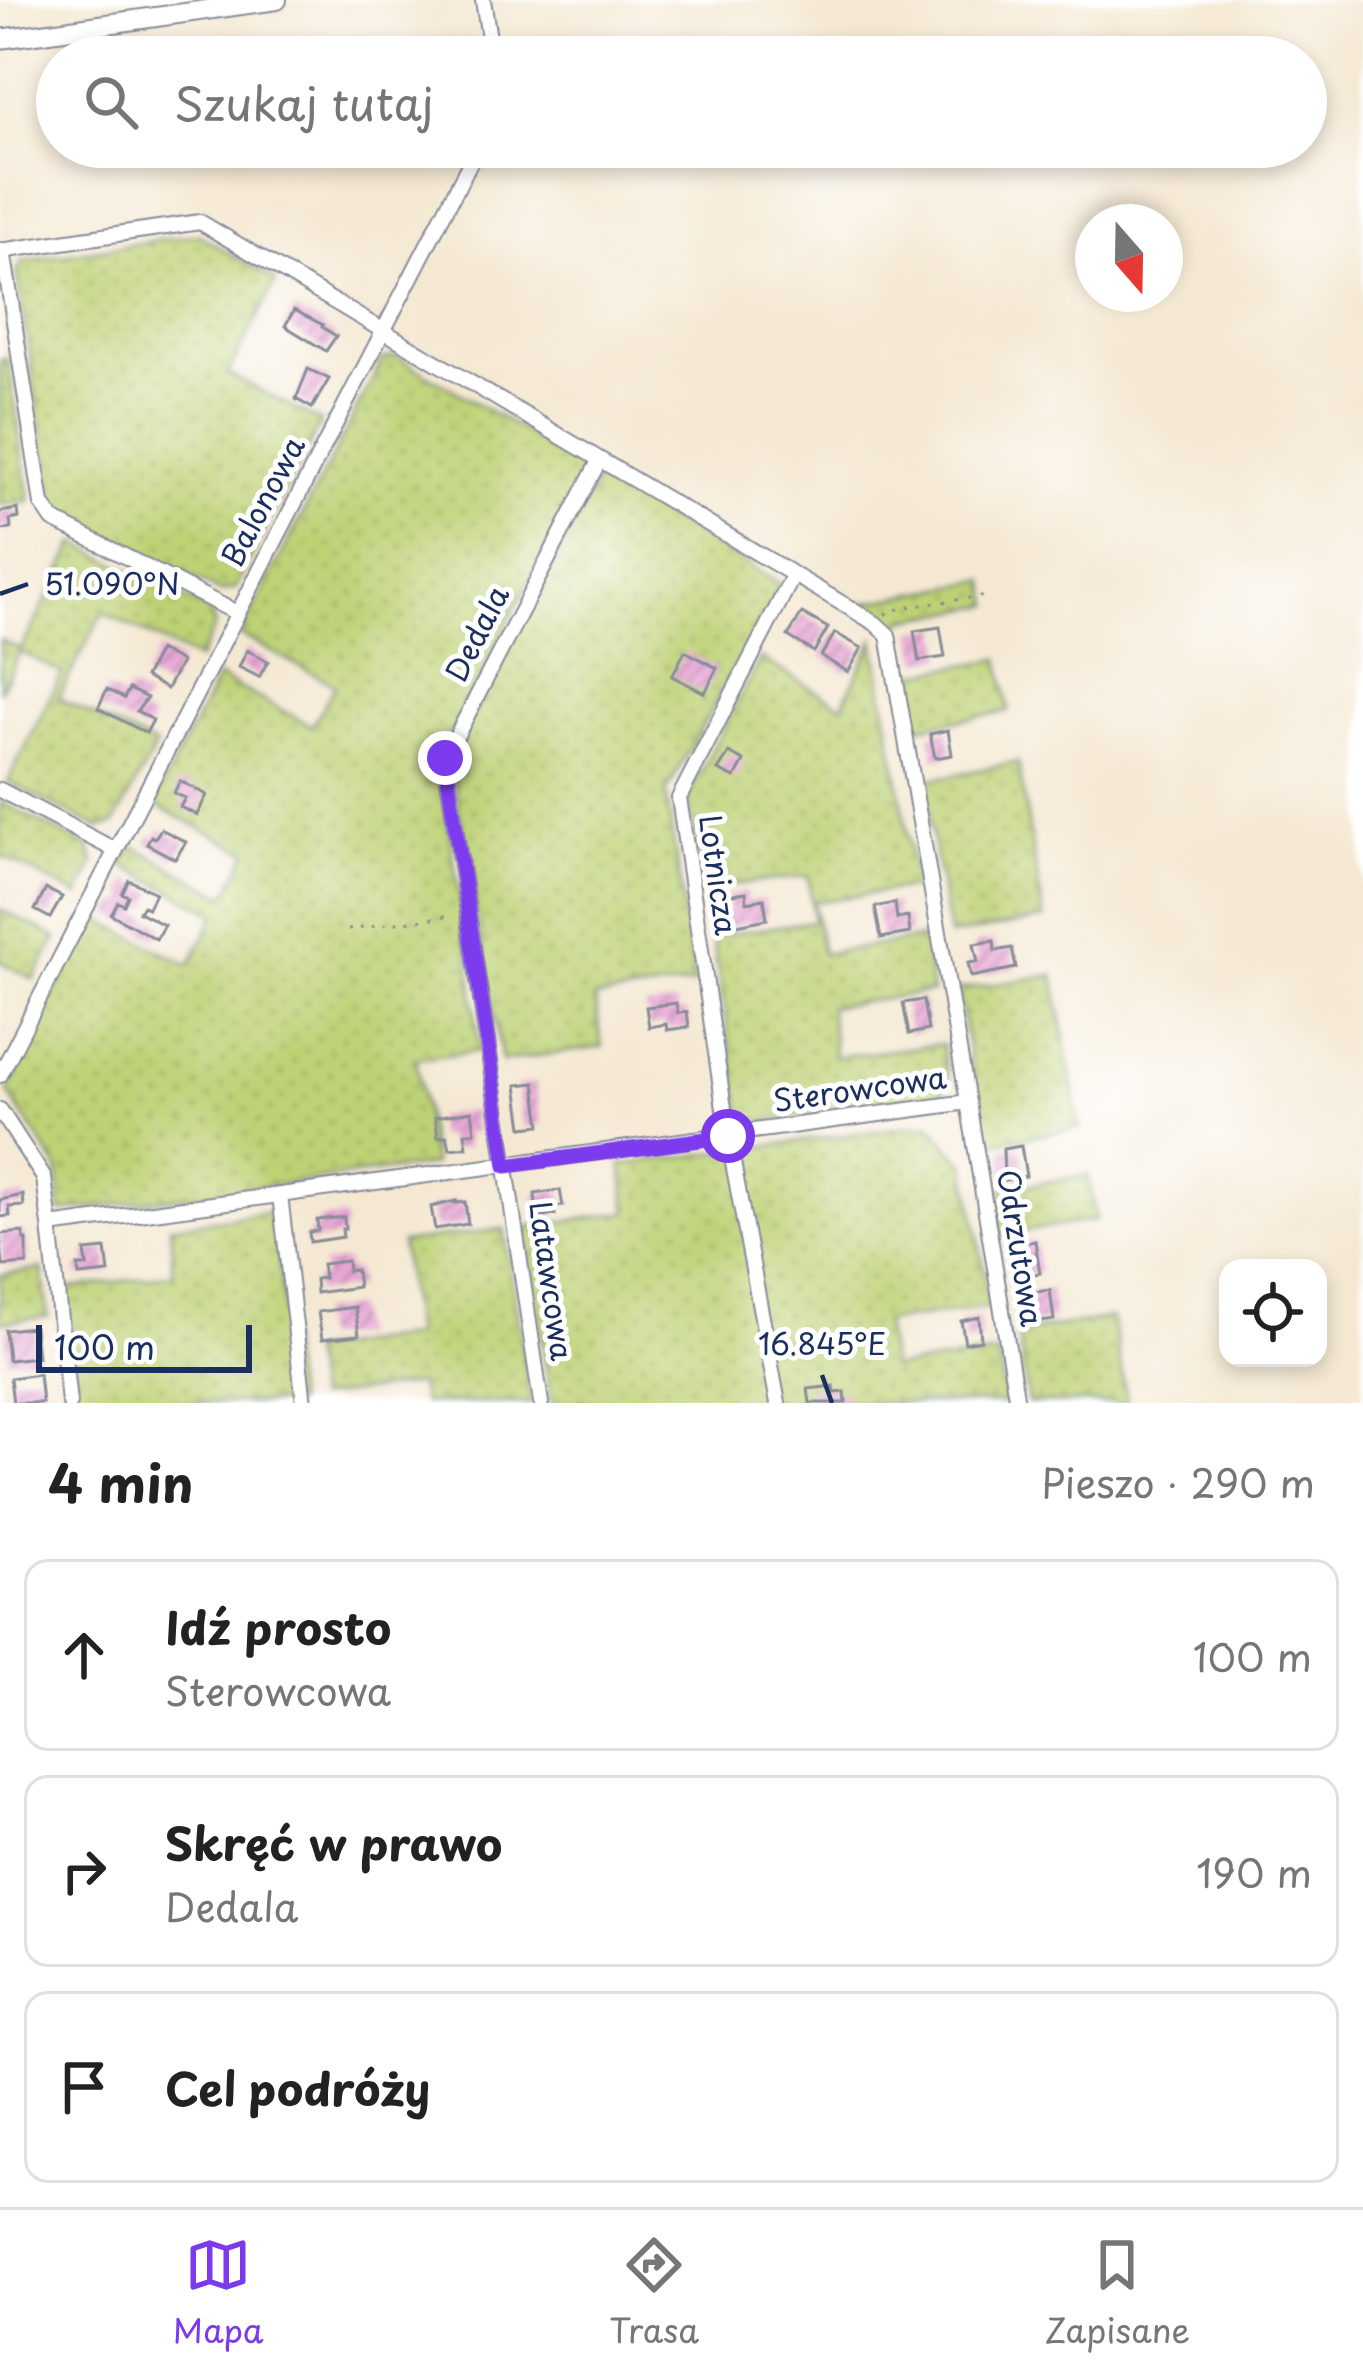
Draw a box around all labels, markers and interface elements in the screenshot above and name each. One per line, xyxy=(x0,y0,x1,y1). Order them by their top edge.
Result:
search box xyxy=(36,36,1327,168)
text: Szukaj tutaj xyxy=(174,68,434,136)
icon: search xyxy=(78,69,144,135)
north arrow xyxy=(1075,204,1183,312)
street label: Balonowa xyxy=(209,427,315,574)
text: 51.090°N xyxy=(44,560,180,605)
street label: Dedala xyxy=(432,577,519,689)
route end xyxy=(418,731,472,785)
street label: Lotnicza xyxy=(689,812,750,938)
street label: Sterowcowa xyxy=(770,1053,949,1122)
route start xyxy=(701,1109,755,1163)
street label: Odrzutowa xyxy=(987,1166,1056,1329)
street label: Latawcowa xyxy=(519,1198,586,1363)
map controls xyxy=(1219,1259,1327,1367)
button: locate xyxy=(1219,1259,1327,1367)
scale bar xyxy=(36,1319,252,1372)
text: 16.845°E xyxy=(758,1320,886,1365)
text: 100 m xyxy=(54,1321,155,1371)
text: 4 min xyxy=(48,1443,193,1520)
text: Pieszo · 290 m xyxy=(1041,1452,1315,1511)
text: Idź prosto xyxy=(165,1592,391,1660)
icon: ahead xyxy=(51,1622,117,1688)
text: 100 m xyxy=(1193,1626,1312,1685)
text: Sterowcowa xyxy=(165,1660,391,1719)
text: Skręć w prawo xyxy=(165,1808,503,1876)
icon: right xyxy=(51,1838,117,1904)
text: 190 m xyxy=(1196,1842,1312,1901)
text: Dedala xyxy=(165,1876,298,1935)
text: Cel podróży xyxy=(165,2053,430,2121)
icon: arrive xyxy=(51,2054,117,2120)
tab: Mapa xyxy=(173,2232,264,2354)
tab: Trasa xyxy=(609,2232,699,2354)
tab: Zapisane xyxy=(1045,2232,1190,2354)

